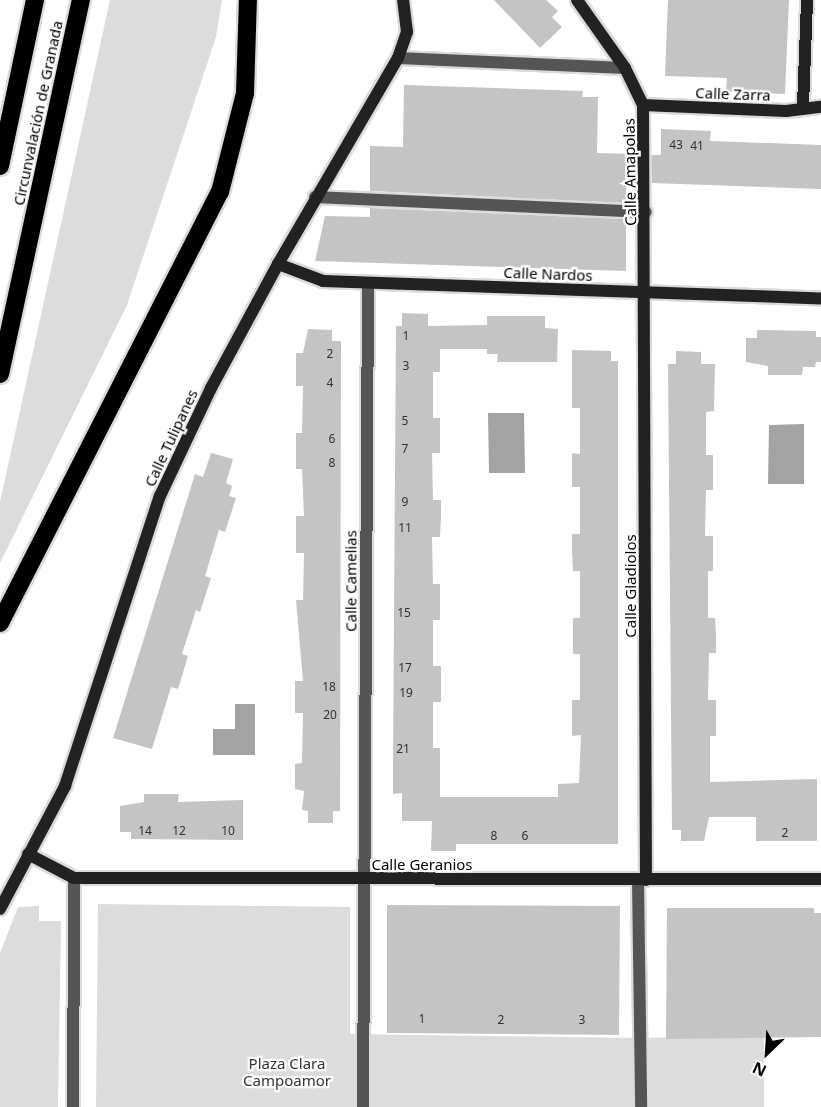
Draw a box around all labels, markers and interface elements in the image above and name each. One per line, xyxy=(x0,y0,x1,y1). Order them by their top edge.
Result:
street label: Circunvalación de Granada xyxy=(10,19,66,207)
street label: Calle Zarra xyxy=(695,84,771,104)
street label: Calle Amapolas xyxy=(620,118,640,226)
house number: 43 xyxy=(669,138,683,152)
house number: 41 xyxy=(690,139,704,153)
street label: Calle Nardos xyxy=(503,263,593,285)
house number: 1 xyxy=(403,329,409,343)
house number: 2 xyxy=(327,347,333,361)
house number: 3 xyxy=(403,359,409,373)
house number: 4 xyxy=(327,376,333,390)
street label: Calle Tulipanes xyxy=(141,387,201,489)
house number: 5 xyxy=(402,414,408,428)
house number: 6 xyxy=(329,432,335,446)
house number: 7 xyxy=(402,442,408,456)
house number: 8 xyxy=(329,456,335,470)
house number: 9 xyxy=(402,495,408,509)
house number: 11 xyxy=(398,521,412,535)
street label: Calle Camelias xyxy=(342,530,360,632)
street label: Calle Gladiolos xyxy=(622,534,640,638)
house number: 15 xyxy=(397,606,411,620)
house number: 17 xyxy=(398,661,412,675)
house number: 18 xyxy=(322,680,336,694)
house number: 19 xyxy=(399,686,413,700)
house number: 20 xyxy=(323,708,337,722)
house number: 21 xyxy=(396,742,410,756)
house number: 14 xyxy=(138,824,152,838)
house number: 12 xyxy=(172,824,186,838)
house number: 10 xyxy=(221,824,235,838)
house number: 2 xyxy=(782,826,788,840)
house number: 8 xyxy=(491,829,497,843)
house number: 6 xyxy=(522,829,528,843)
street label: Calle Geranios xyxy=(371,856,473,874)
house number: 1 xyxy=(419,1012,425,1026)
house number: 2 xyxy=(498,1013,504,1027)
house number: 3 xyxy=(579,1013,585,1027)
north arrow xyxy=(737,1023,797,1083)
park label: Plaza Clara Campoamor xyxy=(243,1054,331,1089)
text: N xyxy=(749,1057,770,1082)

